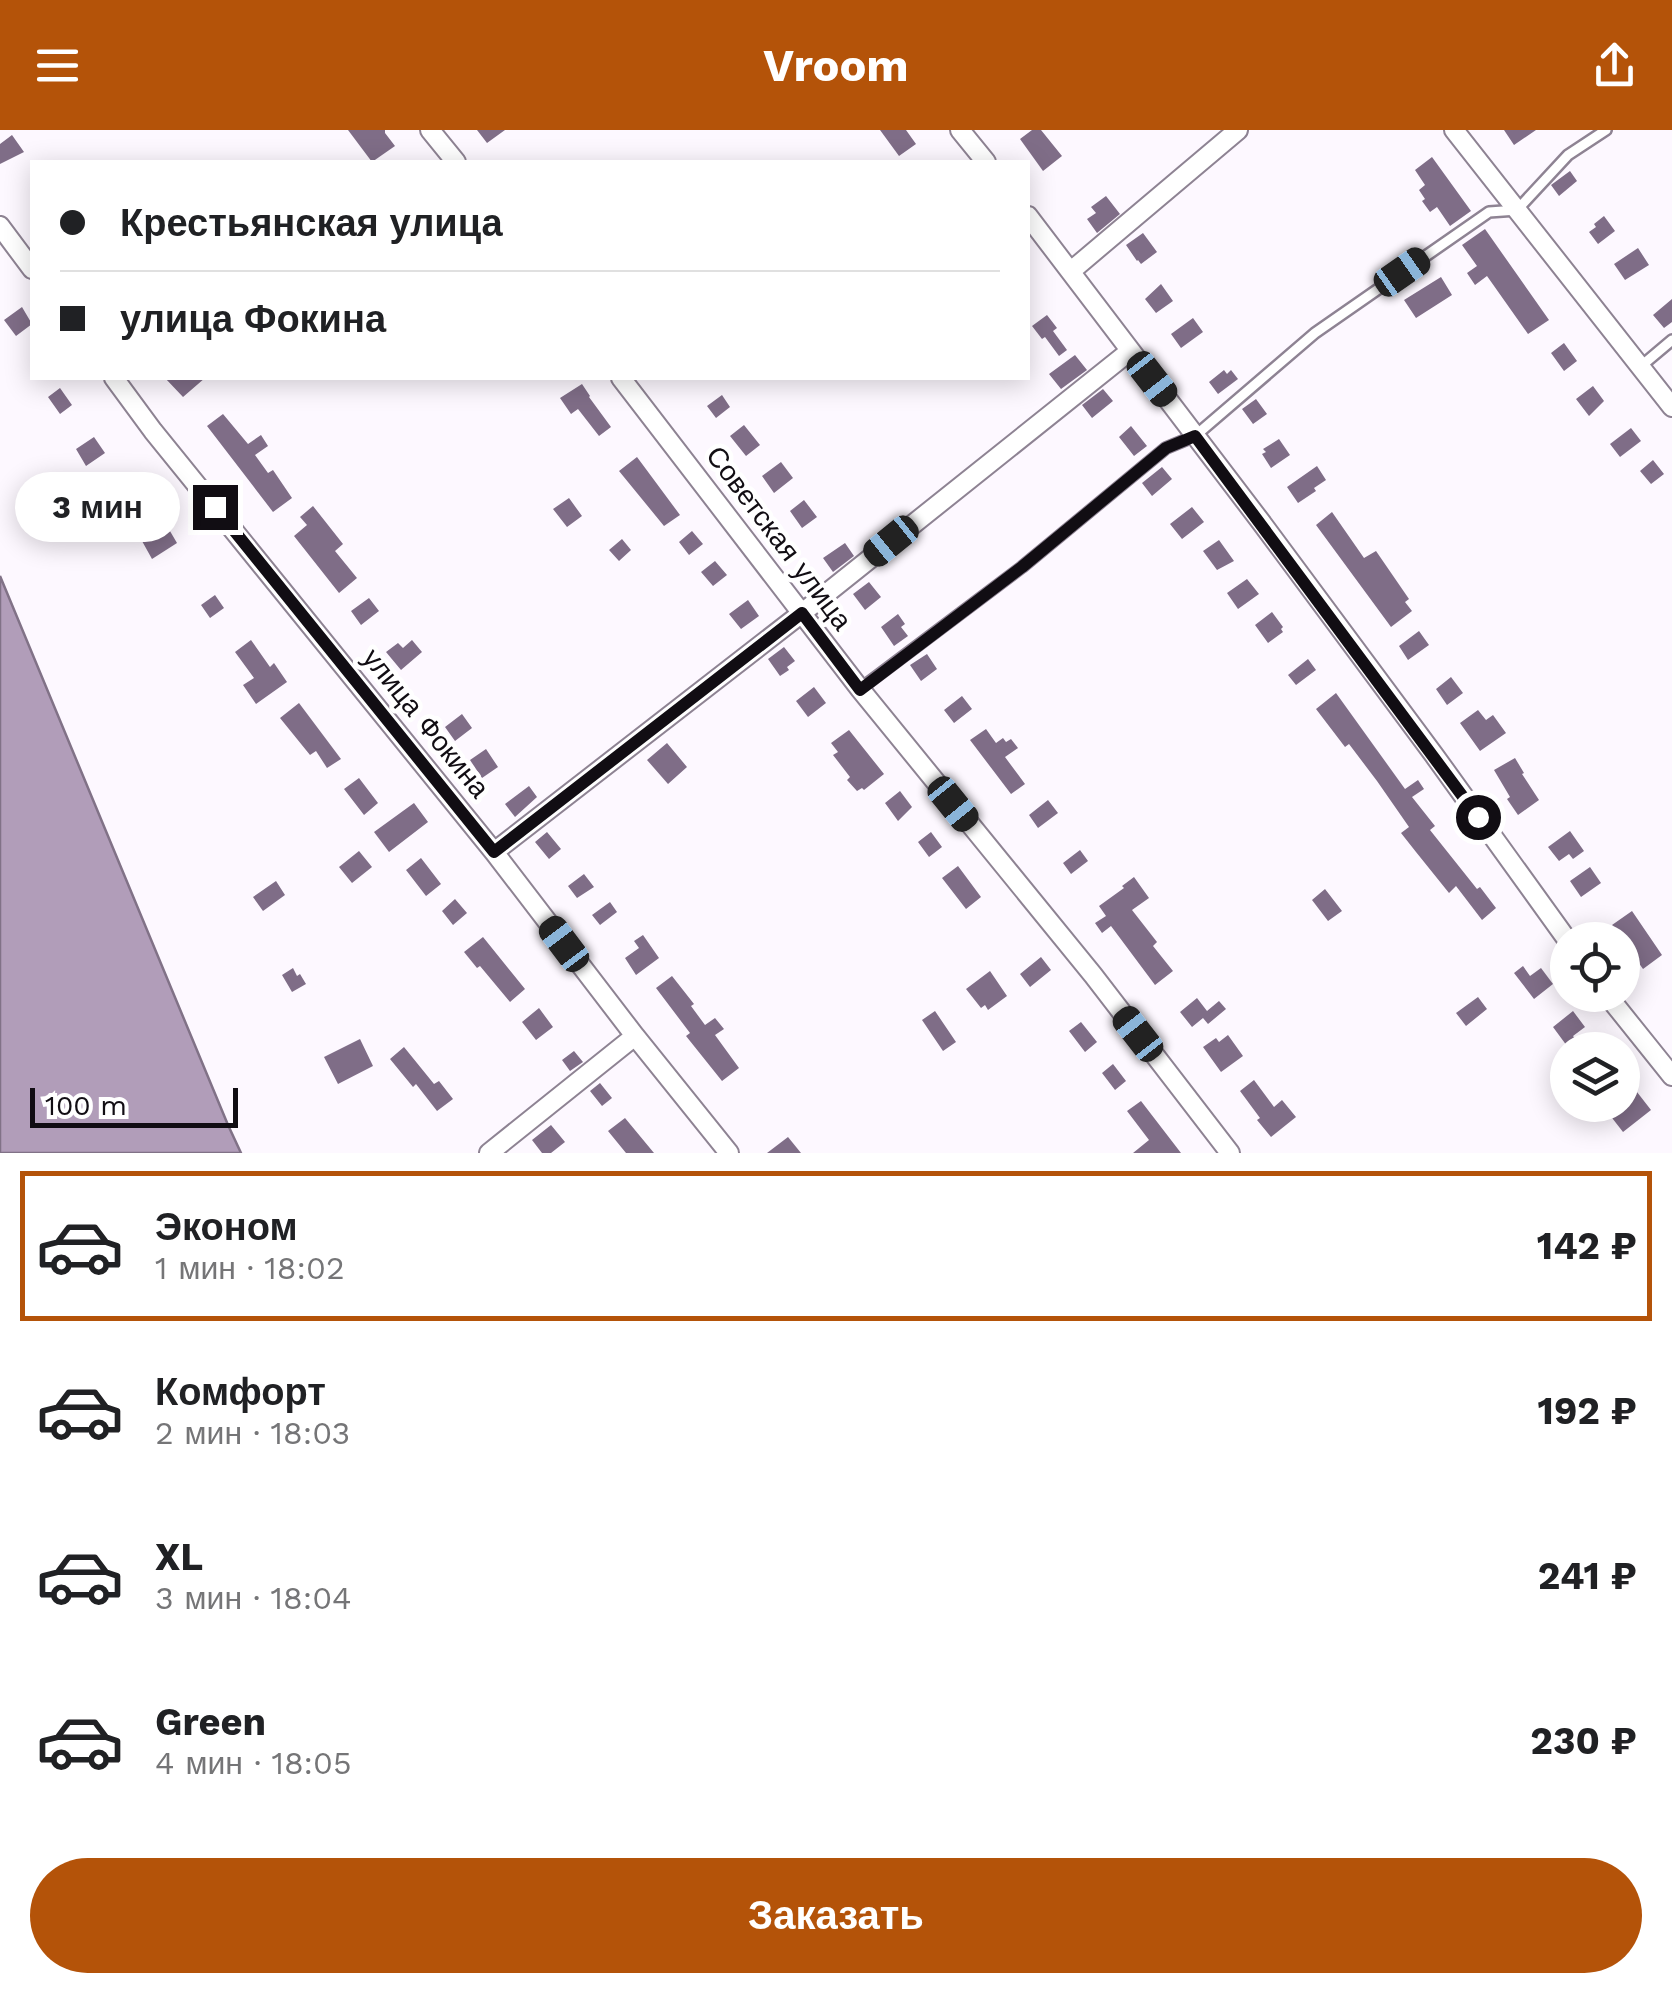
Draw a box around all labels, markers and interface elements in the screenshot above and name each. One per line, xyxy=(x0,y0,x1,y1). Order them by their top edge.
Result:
icon: menu xyxy=(30,38,85,93)
icon: share xyxy=(1587,38,1642,93)
text: Vroom xyxy=(763,39,909,92)
text: Крестьянская улица xyxy=(120,201,503,245)
car xyxy=(1369,243,1435,301)
text: улица Фокина xyxy=(120,297,386,341)
car xyxy=(1122,346,1182,412)
street label: Советская улица xyxy=(699,440,859,637)
callout: 3 мин xyxy=(15,472,180,542)
route end xyxy=(193,485,238,530)
text: 3 мин xyxy=(52,488,143,526)
car xyxy=(858,510,924,572)
street label: улица Фокина xyxy=(356,642,496,805)
car xyxy=(922,771,984,837)
route start xyxy=(1456,795,1501,840)
car xyxy=(534,911,594,977)
map controls xyxy=(1550,922,1640,1122)
button: locate xyxy=(1550,922,1640,1012)
car xyxy=(1108,1001,1168,1067)
button: layers xyxy=(1550,1032,1640,1122)
scale bar xyxy=(30,1083,238,1128)
text: 100 m xyxy=(45,1089,127,1122)
icon: car xyxy=(35,1201,125,1291)
text: Эконом xyxy=(155,1205,298,1249)
text: 142 ₽ xyxy=(1537,1224,1637,1268)
text: 1 мин · 18:02 xyxy=(155,1249,345,1287)
icon: car xyxy=(35,1366,125,1456)
text: Комфорт xyxy=(155,1370,326,1414)
text: 192 ₽ xyxy=(1538,1389,1637,1433)
text: 2 мин · 18:03 xyxy=(155,1414,350,1452)
icon: car xyxy=(35,1531,125,1621)
text: XL xyxy=(155,1535,203,1579)
text: 241 ₽ xyxy=(1538,1554,1637,1598)
text: 3 мин · 18:04 xyxy=(155,1579,352,1617)
icon: car xyxy=(35,1696,125,1786)
text: Green xyxy=(155,1700,266,1744)
text: 230 ₽ xyxy=(1530,1719,1637,1763)
text: 4 мин · 18:05 xyxy=(155,1744,352,1782)
button: Заказать xyxy=(30,1858,1642,1973)

